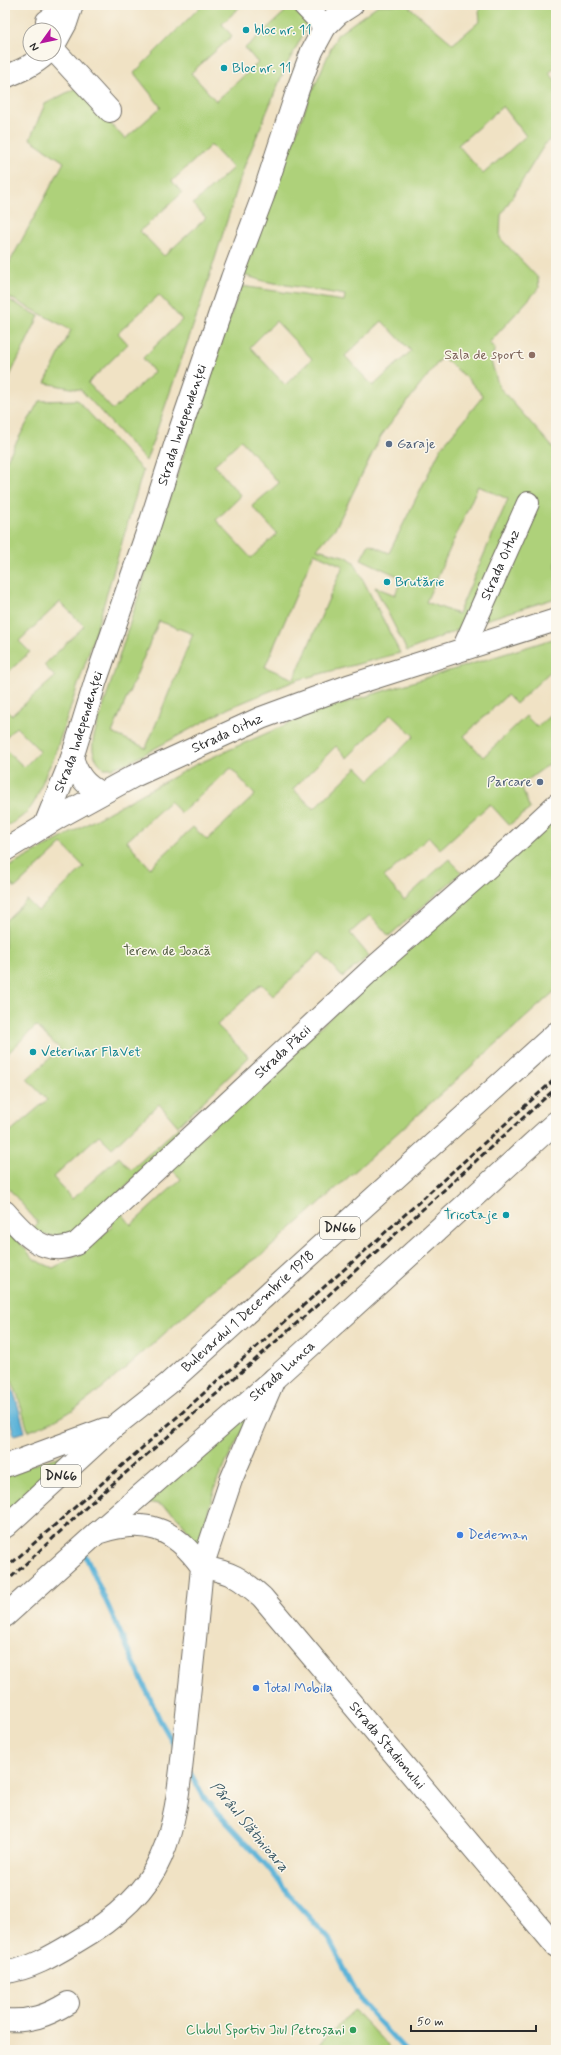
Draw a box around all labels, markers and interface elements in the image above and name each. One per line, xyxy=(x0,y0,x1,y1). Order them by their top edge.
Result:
place label: bloc nr. 11 xyxy=(254,21,311,39)
north arrow xyxy=(22,22,62,62)
marker: bloc nr. 11 xyxy=(241,25,251,35)
text: N xyxy=(27,40,42,54)
place label: Bloc nr. 11 xyxy=(232,59,291,77)
marker: Bloc nr. 11 xyxy=(219,63,229,73)
place label: Sala de sport xyxy=(444,346,525,364)
marker: Sala de sport xyxy=(527,350,537,360)
street label: Strada Independenței xyxy=(154,362,211,488)
place label: Garaje xyxy=(397,435,436,453)
marker: Garaje xyxy=(384,439,394,449)
street label: Strada Oituz xyxy=(477,527,524,603)
place label: Brutărie xyxy=(395,573,445,591)
marker: Brutărie xyxy=(382,577,392,587)
street label: Strada Independenței xyxy=(50,669,107,795)
street label: Strada Oituz xyxy=(189,710,265,758)
place label: Parcare xyxy=(487,773,532,791)
marker: Parcare xyxy=(535,777,545,787)
park label: Teren de Joacă xyxy=(123,942,211,960)
street label: Strada Păcii xyxy=(251,1021,315,1083)
place label: Veterinar FlaVet xyxy=(41,1043,142,1061)
marker: Veterinar FlaVet xyxy=(28,1047,38,1057)
place label: Tricotaje xyxy=(444,1206,498,1224)
marker: Tricotaje xyxy=(501,1210,511,1220)
road number: DN66 xyxy=(320,1217,360,1239)
street label: Bulevardul 1 Decembrie 1918 xyxy=(178,1247,319,1376)
street label: Strada Lunca xyxy=(246,1337,319,1405)
road number: DN66 xyxy=(41,1465,81,1487)
place label: Dedeman xyxy=(468,1526,528,1544)
marker: Dedeman xyxy=(455,1530,465,1540)
place label: Total Mobila xyxy=(264,1679,333,1697)
marker: Total Mobila xyxy=(251,1683,261,1693)
street label: Strada Stadionului xyxy=(345,1698,429,1793)
water label: Pârâul Slătinioara xyxy=(205,1777,293,1877)
scale bar xyxy=(411,2007,536,2033)
text: 50 m xyxy=(417,2014,444,2030)
place label: Clubul Sportiv Jiul Petroșani xyxy=(186,2021,345,2039)
marker: Clubul Sportiv Jiul Petroșani xyxy=(348,2025,358,2035)

